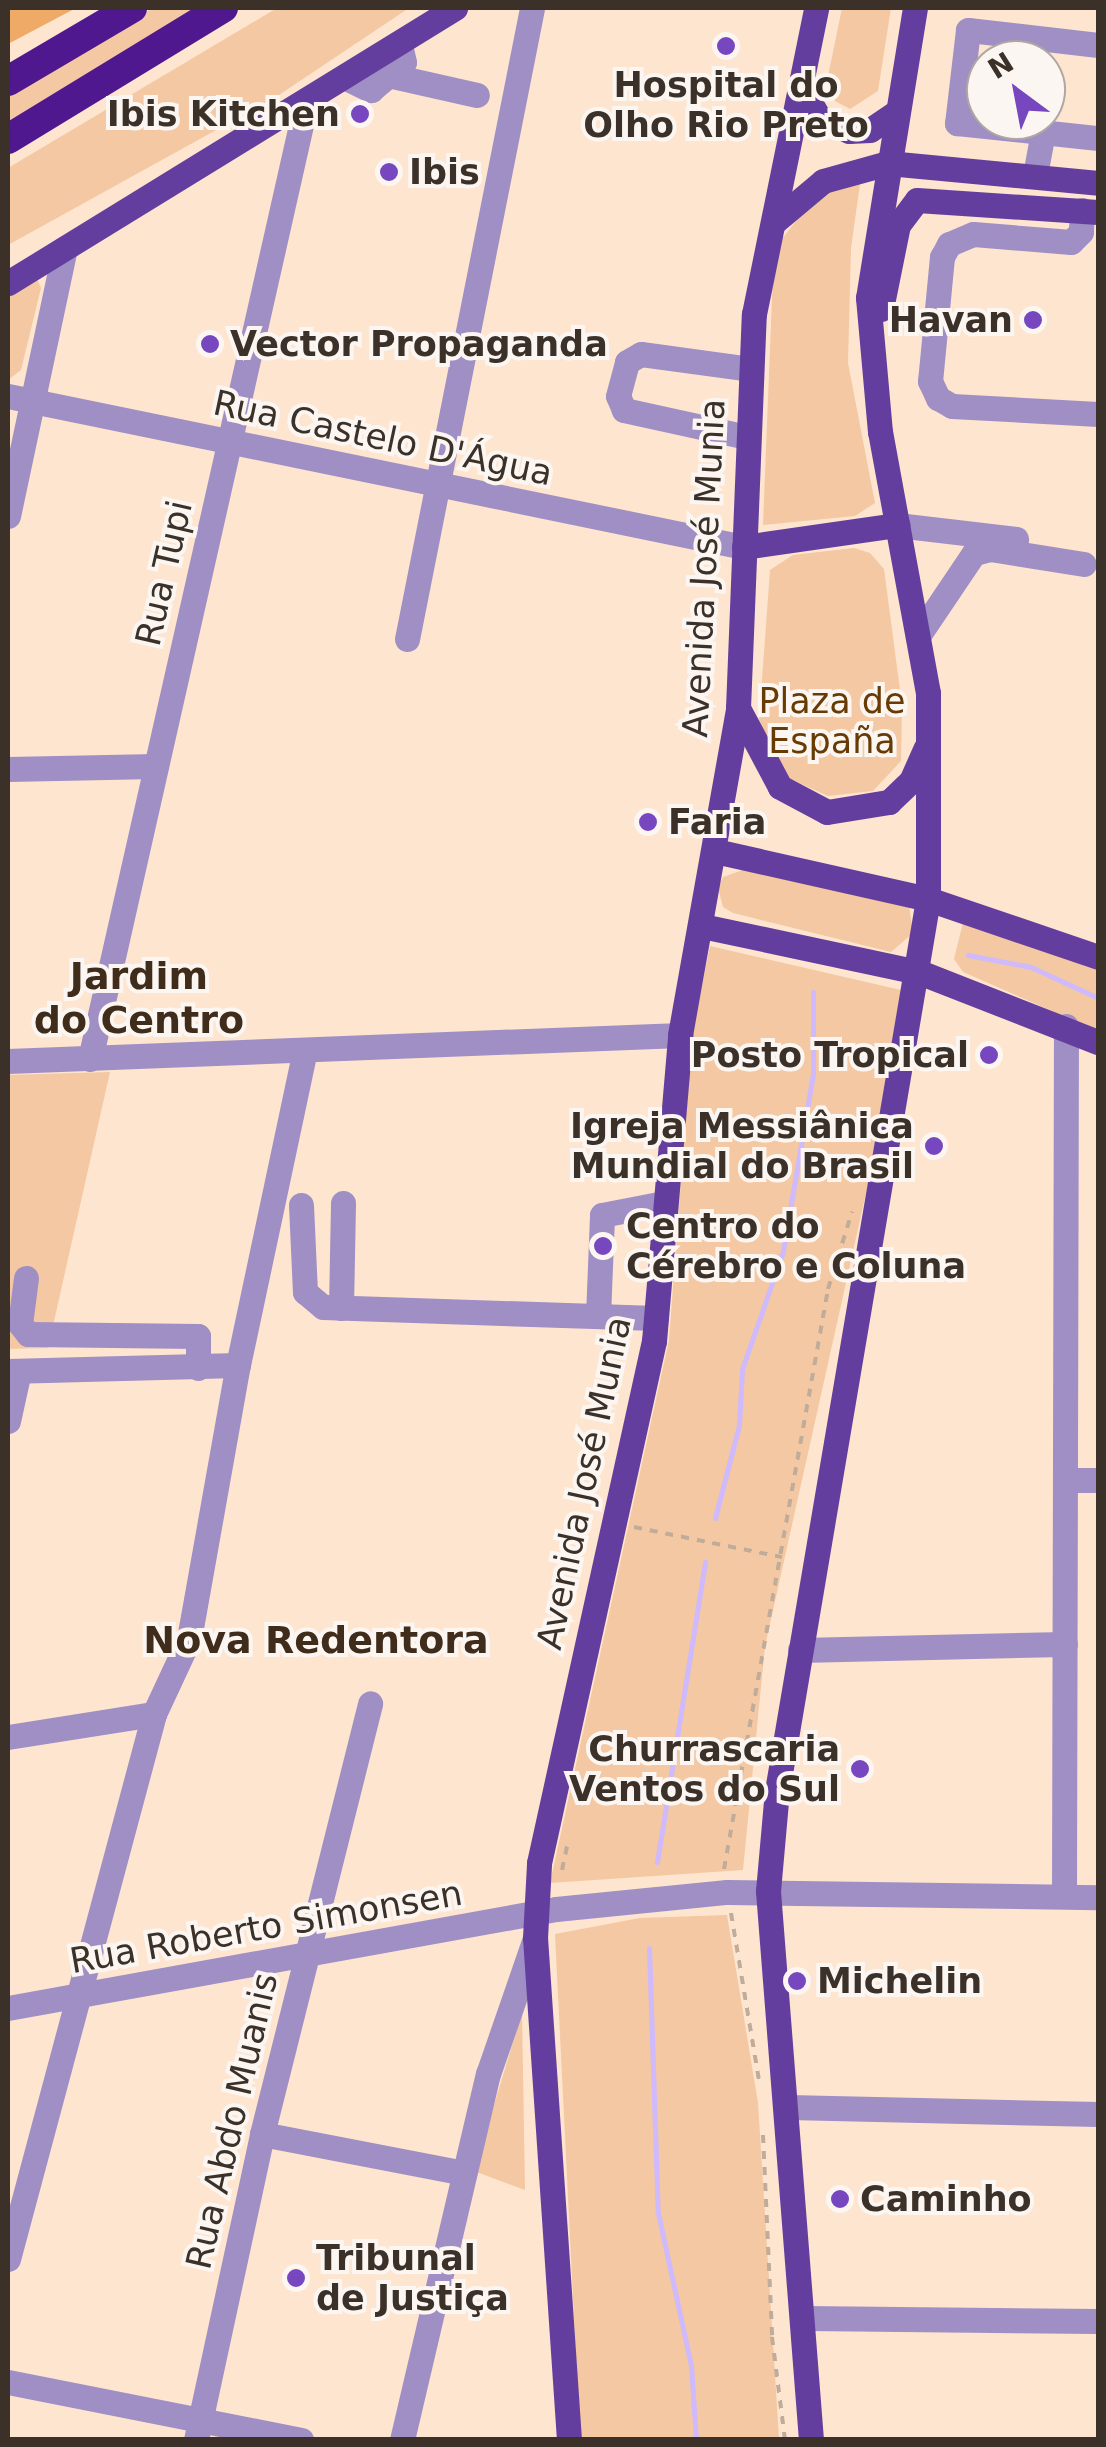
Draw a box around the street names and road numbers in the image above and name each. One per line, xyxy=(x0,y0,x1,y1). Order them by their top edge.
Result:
street label: Rua Castelo D'Água xyxy=(210,382,556,494)
street label: Avenida José Munia xyxy=(674,398,734,738)
street label: Rua Tupi xyxy=(127,496,201,650)
street label: Avenida José Munia xyxy=(528,1313,640,1653)
street label: Rua Roberto Simonsen xyxy=(67,1872,465,1982)
street label: Rua Abdo Muanis xyxy=(178,1969,286,2273)

